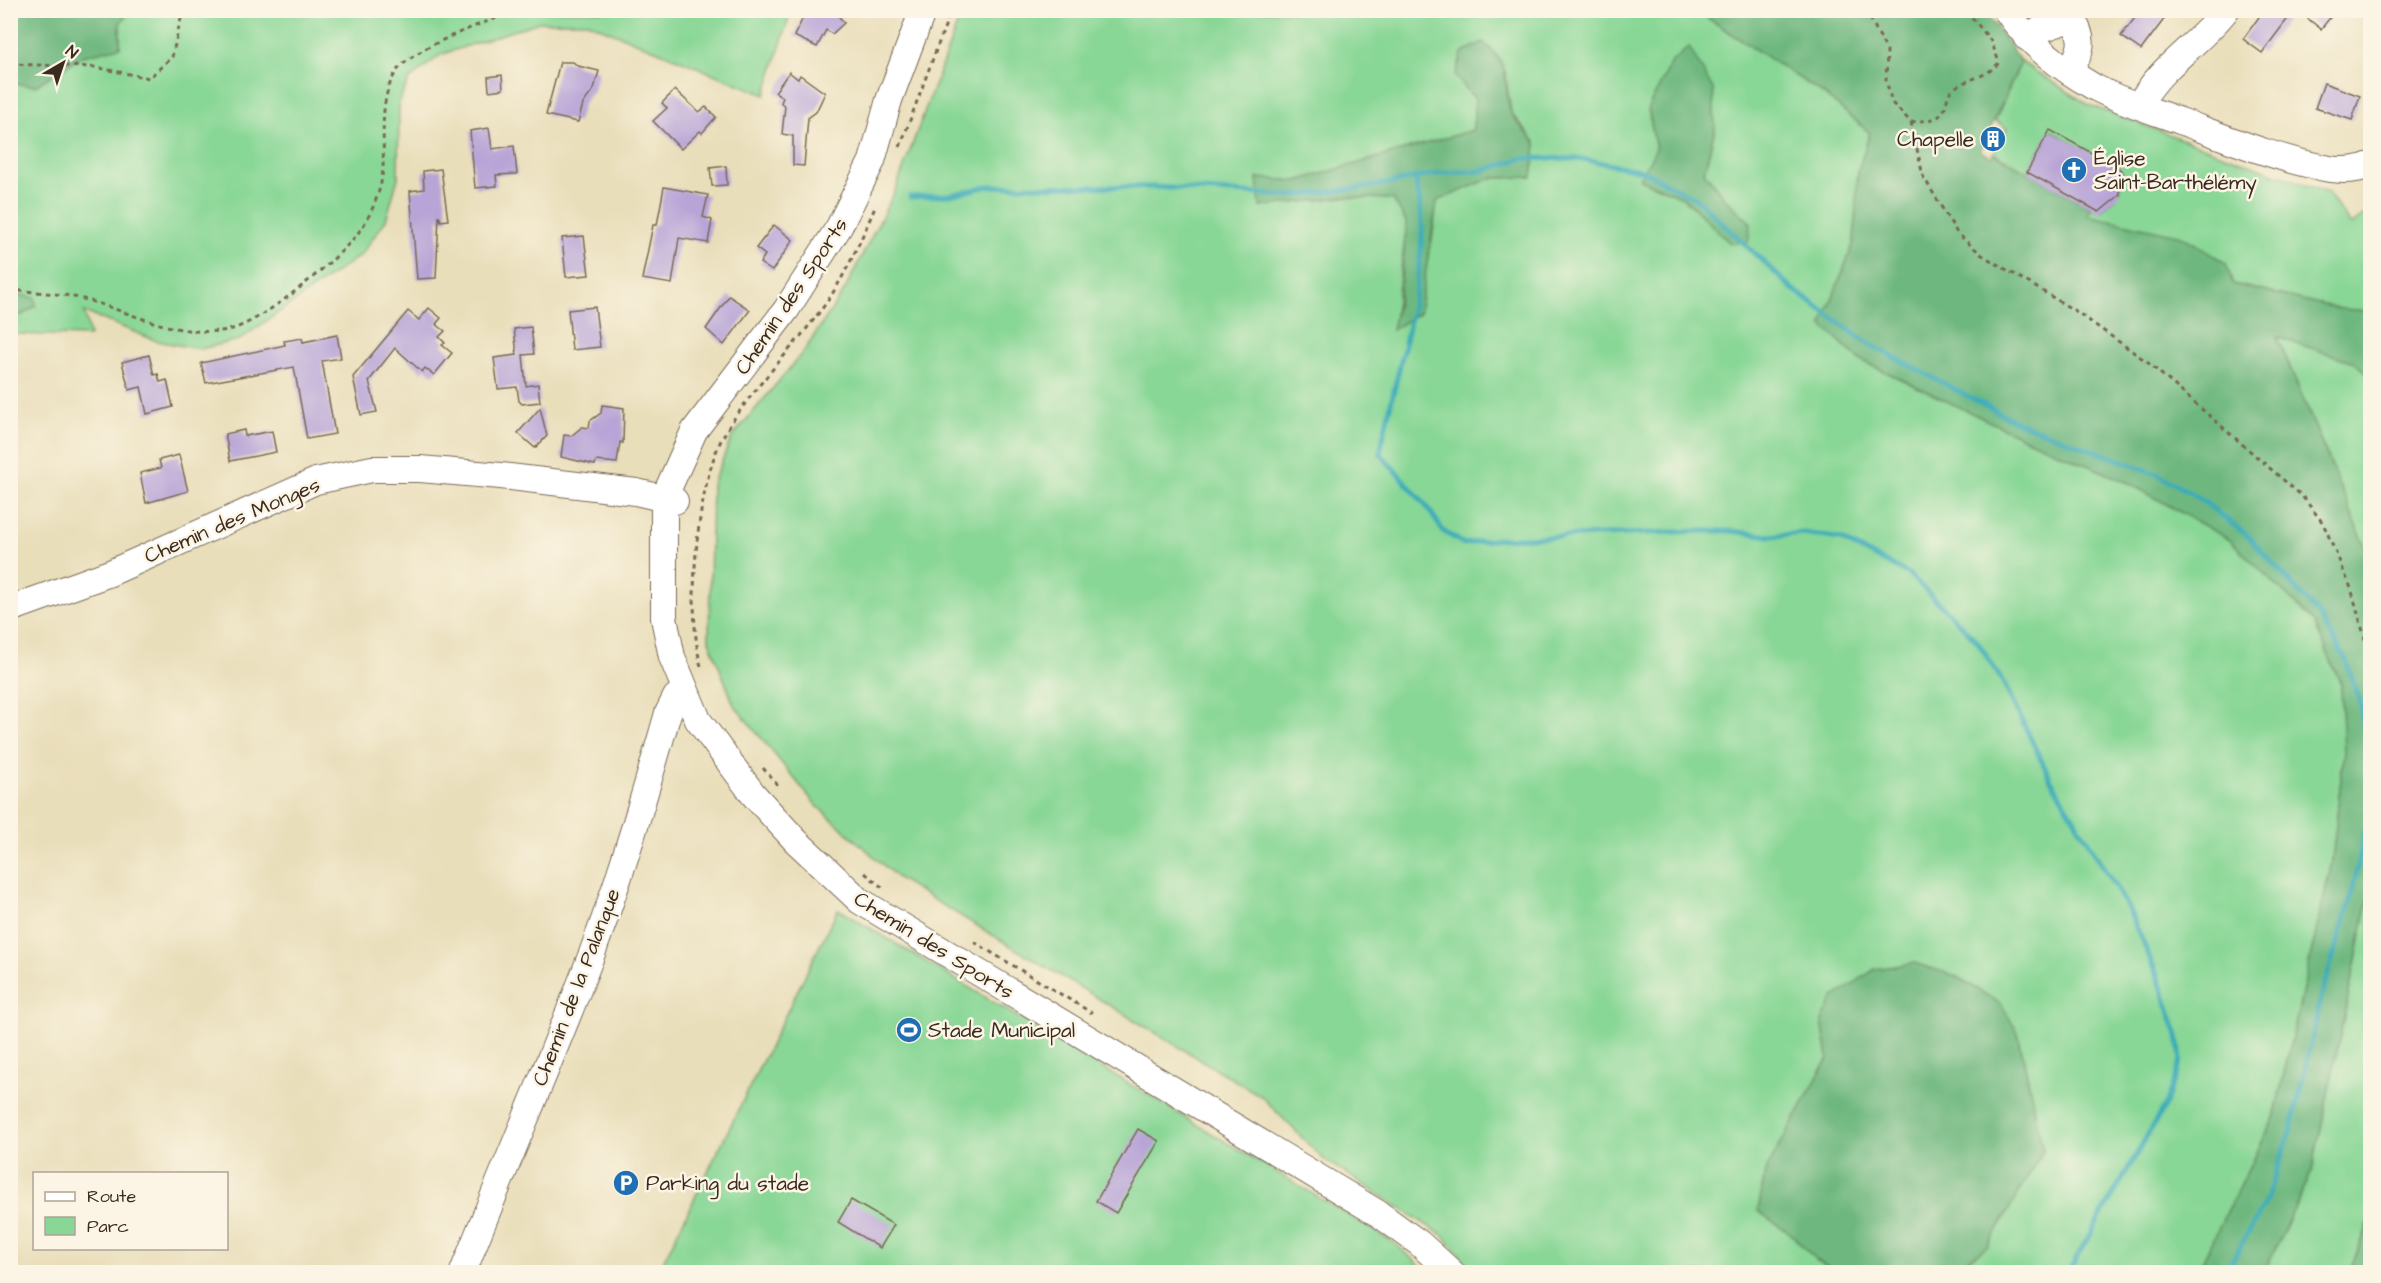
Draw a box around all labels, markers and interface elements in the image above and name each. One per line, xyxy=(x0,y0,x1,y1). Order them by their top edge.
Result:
north arrow xyxy=(33,33,93,93)
text: N xyxy=(61,40,83,64)
building icon: Chapelle xyxy=(1978,124,2008,154)
place label: Chapelle xyxy=(1897,125,1974,155)
place label: Église Saint-Barthélémy xyxy=(2094,144,2257,199)
church icon: Église Saint-Barthélémy xyxy=(2059,155,2089,185)
street label: Chemin des Sports xyxy=(728,212,856,381)
street label: Chemin des Monges xyxy=(140,470,325,572)
street label: Chemin de la Palanque xyxy=(525,884,628,1090)
street label: Chemin des Sports xyxy=(848,884,1019,1007)
sports icon: Stade Municipal xyxy=(894,1015,924,1045)
place label: Stade Municipal xyxy=(928,1016,1075,1046)
parking icon: Parking du stade xyxy=(611,1168,641,1198)
place label: Parking du stade xyxy=(646,1169,809,1200)
legend xyxy=(33,1172,228,1250)
text: Route xyxy=(87,1184,136,1209)
text: Parc xyxy=(87,1214,129,1239)

